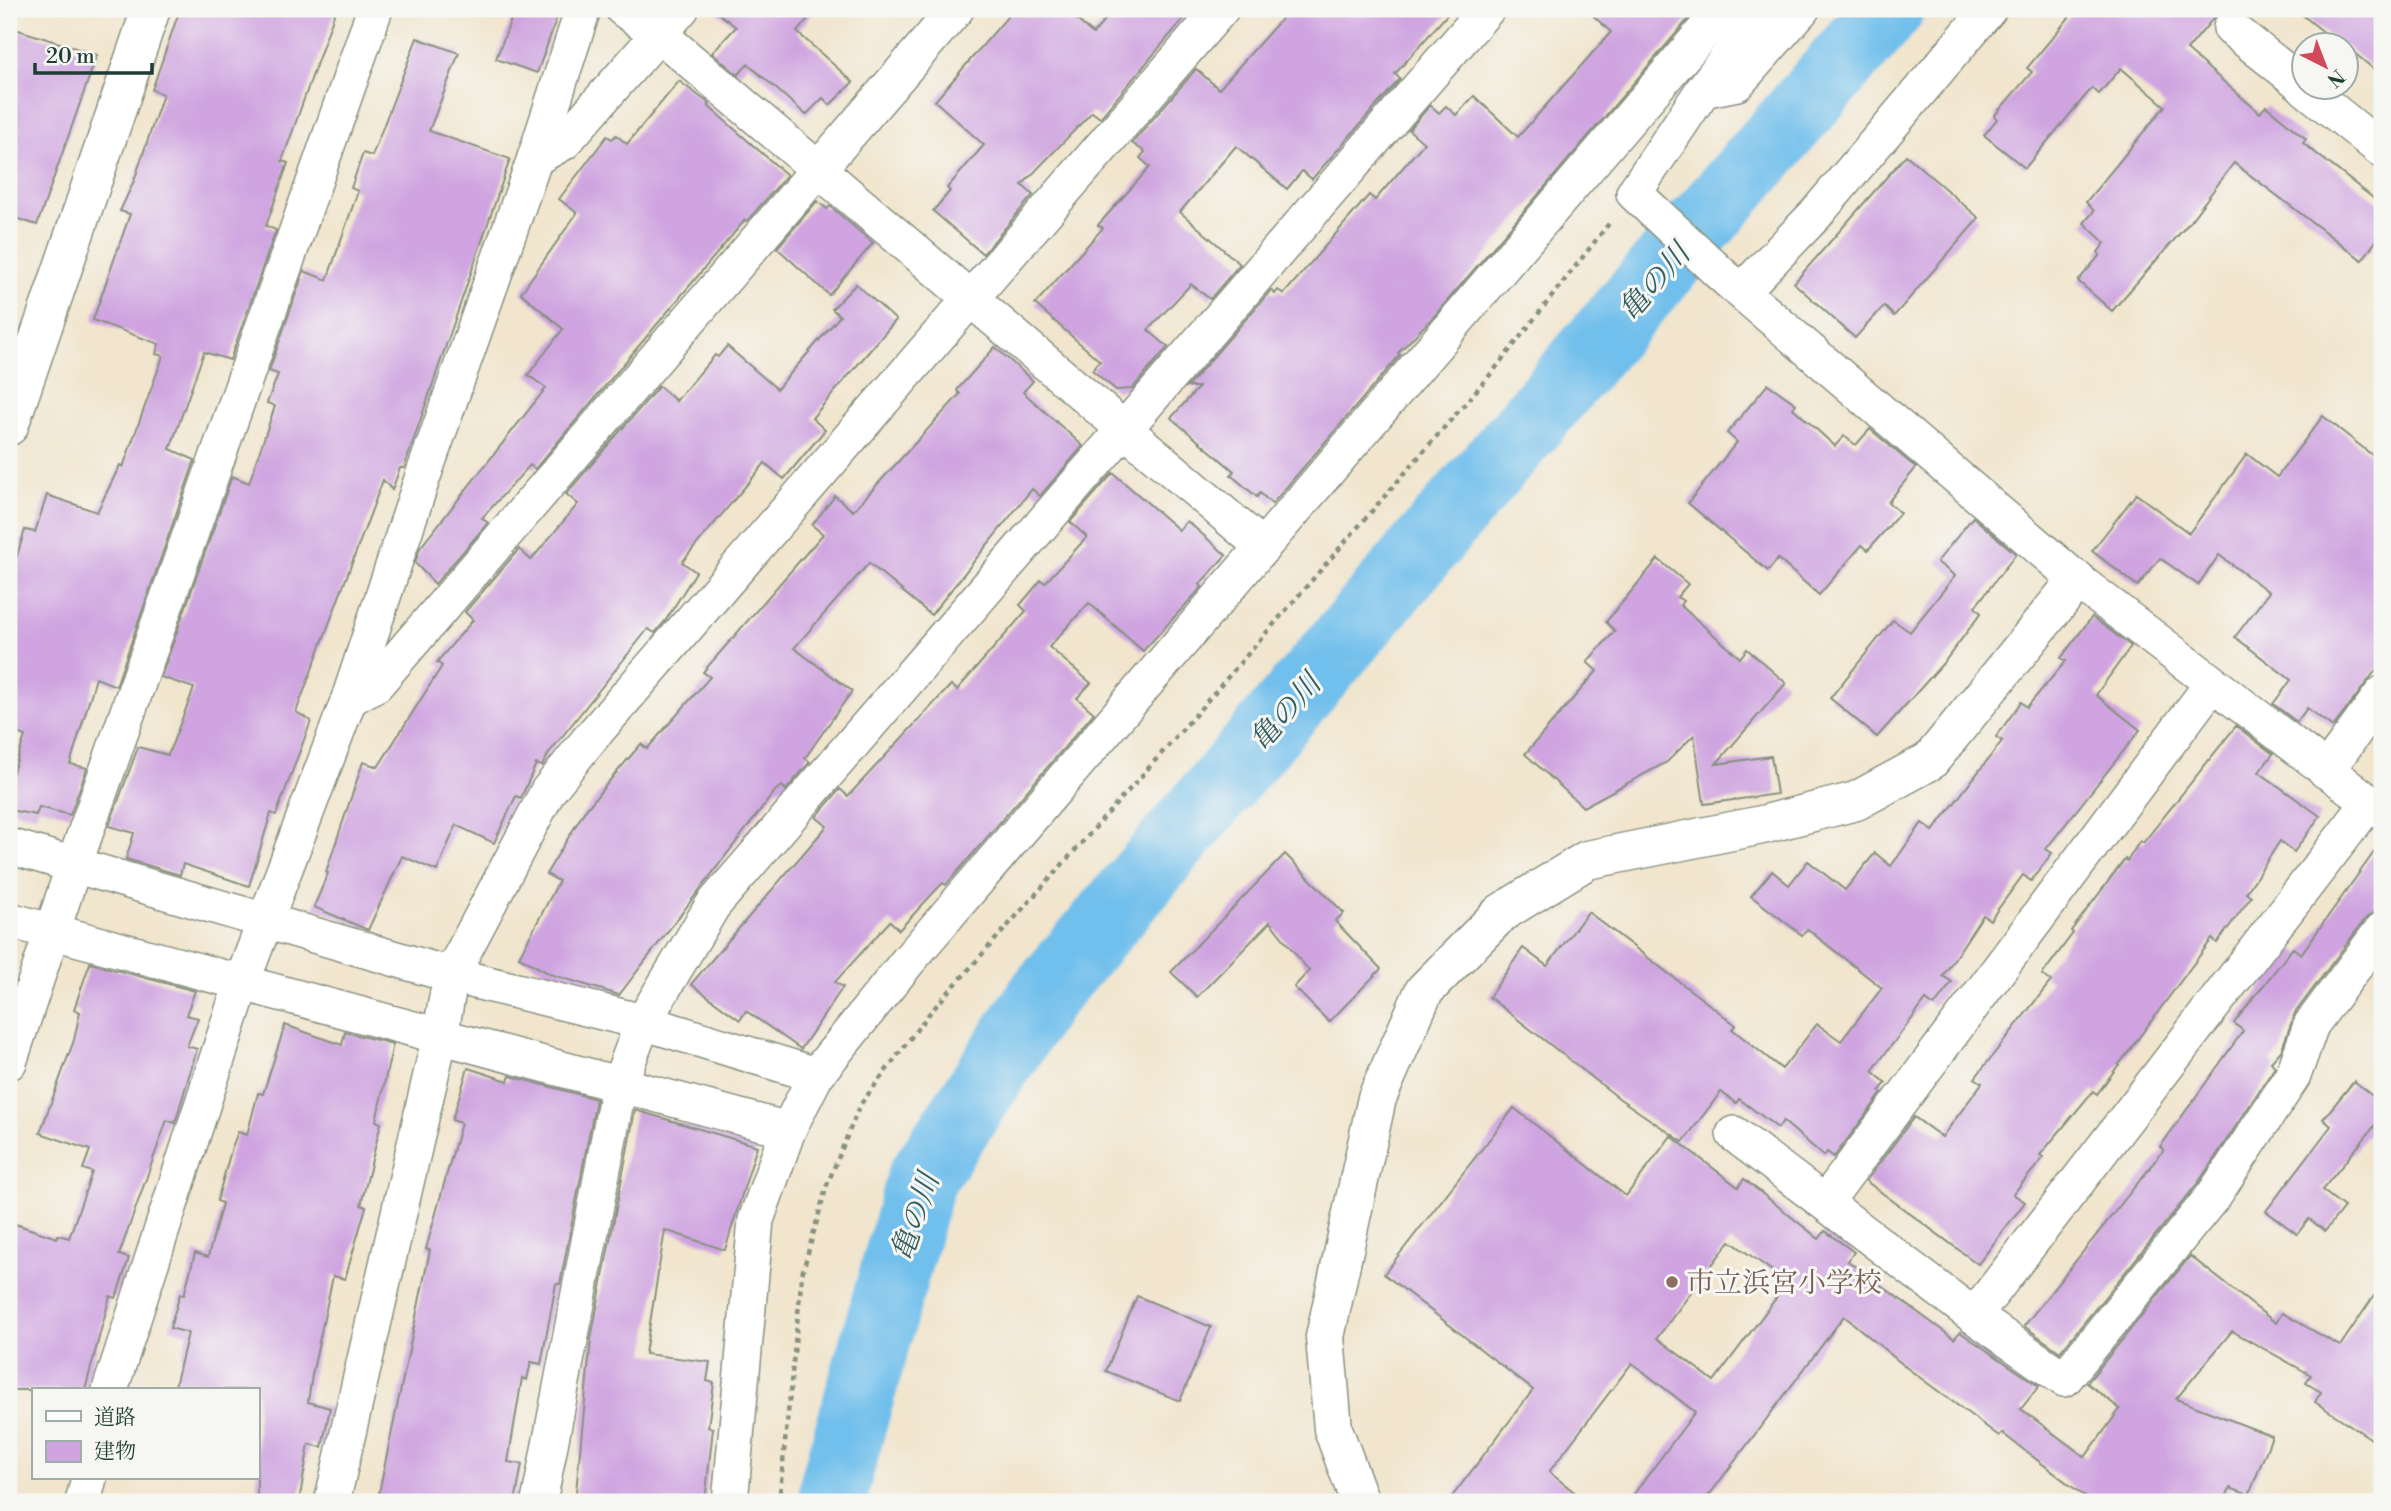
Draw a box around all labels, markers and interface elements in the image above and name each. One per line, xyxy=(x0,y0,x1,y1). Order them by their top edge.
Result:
scale bar xyxy=(35,32,152,76)
north arrow xyxy=(2290,32,2360,102)
text: 20 m xyxy=(46,44,95,70)
text: N xyxy=(2322,64,2349,92)
water label: 亀の川 xyxy=(1611,234,1701,329)
water label: 亀の川 xyxy=(1242,664,1332,759)
water label: 亀の川 xyxy=(883,1166,950,1266)
place label: 市立浜宮小学校 xyxy=(1686,1266,1882,1301)
marker: 市立浜宮小学校 xyxy=(1664,1274,1680,1290)
legend xyxy=(32,1388,259,1480)
text: 道路 xyxy=(94,1405,136,1431)
text: 建物 xyxy=(94,1439,136,1465)

